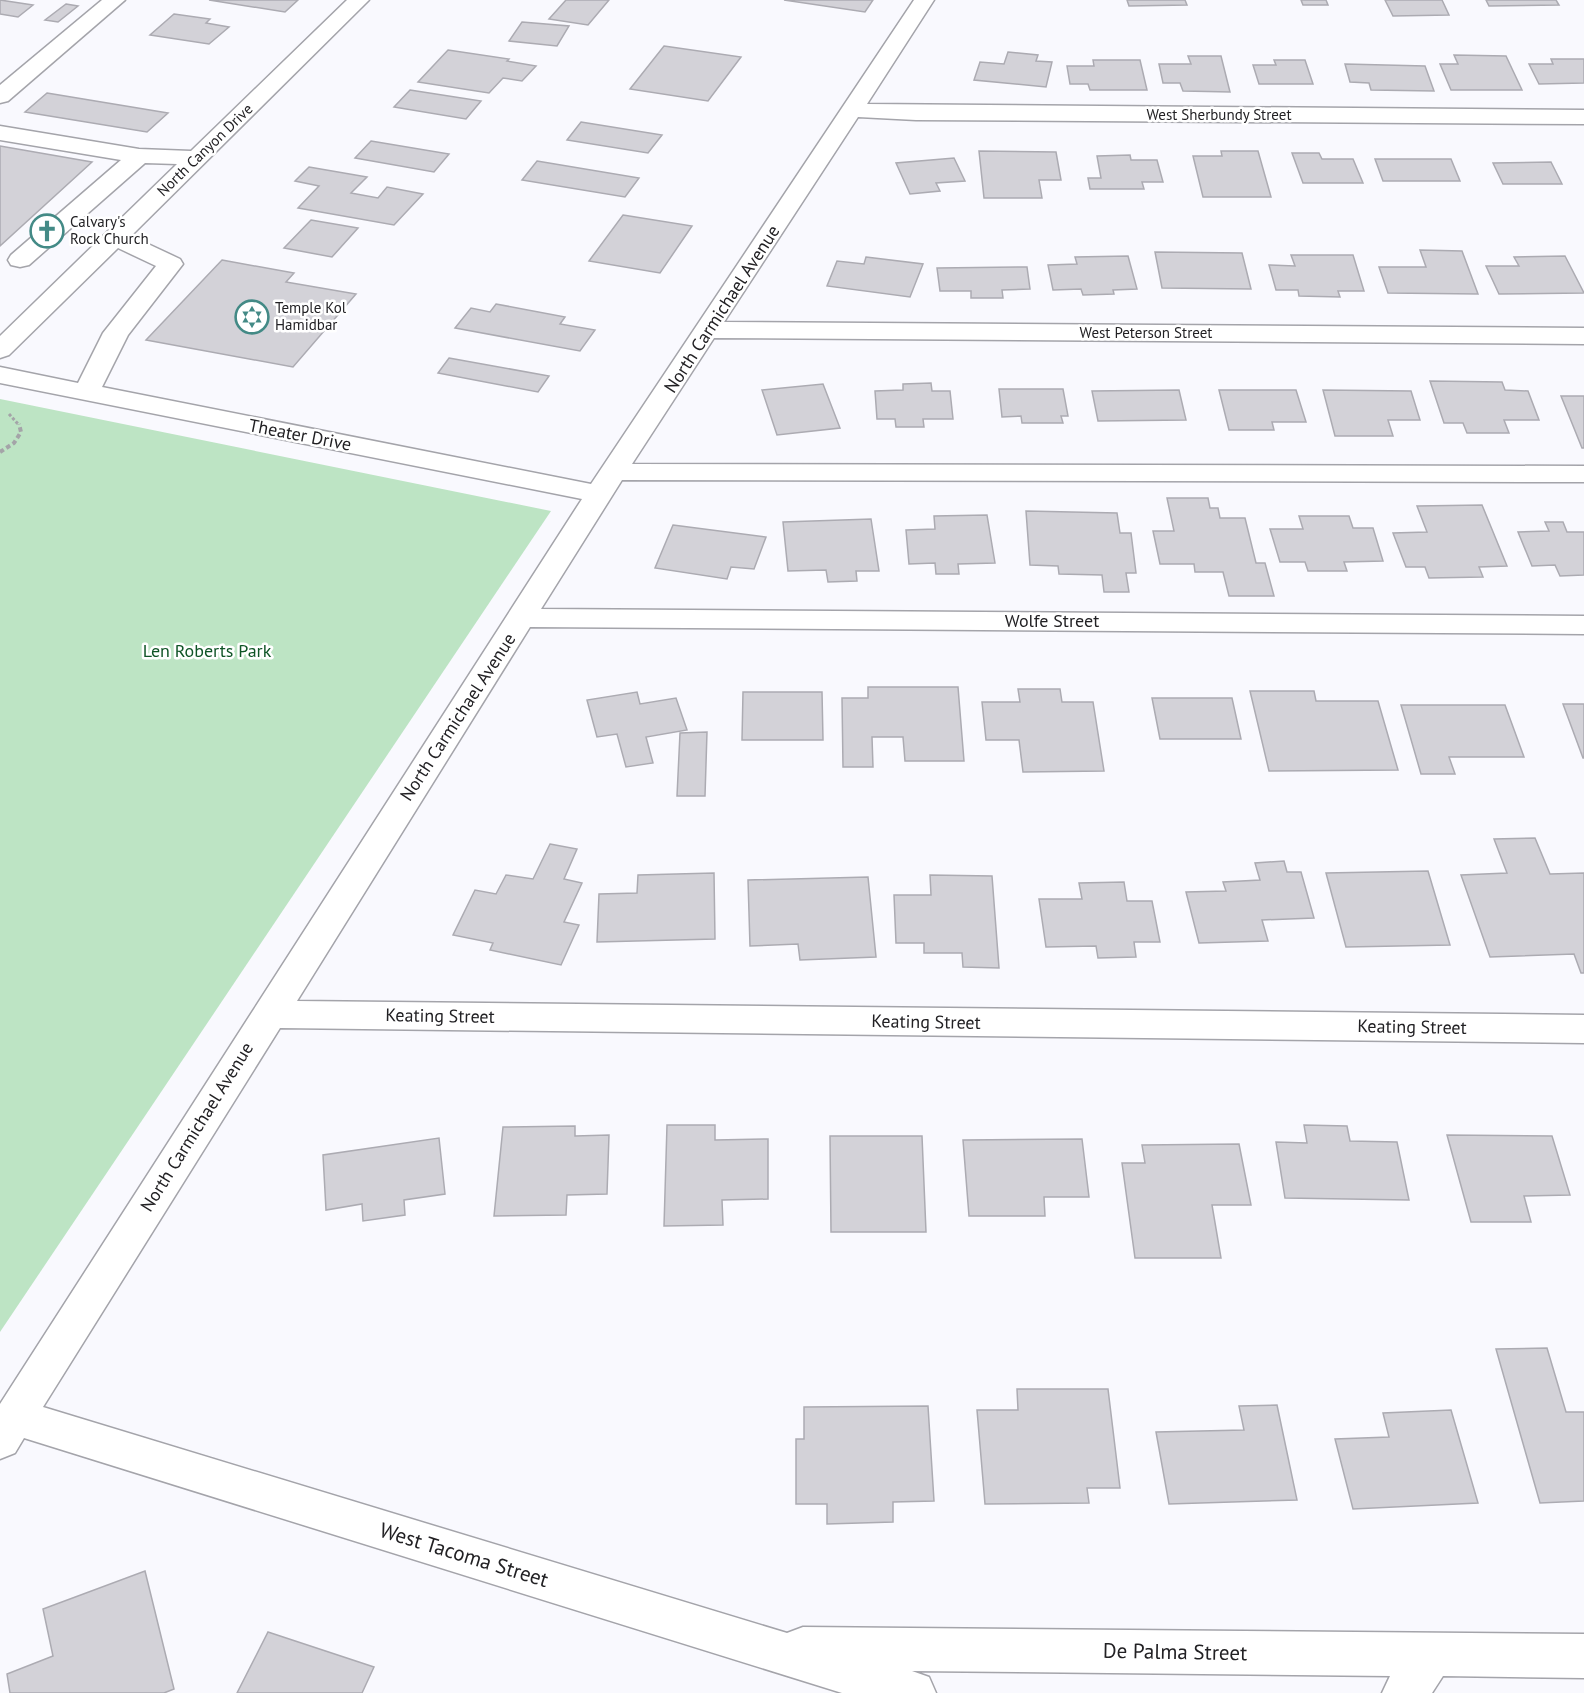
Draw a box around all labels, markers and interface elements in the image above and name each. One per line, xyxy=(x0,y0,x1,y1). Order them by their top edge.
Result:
street label: North Canyon Drive xyxy=(153,99,256,200)
street label: West Sherbundy Street xyxy=(1147,105,1291,124)
place label: Calvary's Rock Church xyxy=(70,212,149,248)
church icon: Calvary's Rock Church xyxy=(29,213,65,249)
street label: North Carmichael Avenue xyxy=(659,221,784,397)
place label: Temple Kol Hamidbar xyxy=(275,298,347,334)
synagogue icon: Temple Kol Hamidbar xyxy=(234,299,270,335)
street label: West Peterson Street xyxy=(1080,323,1212,342)
street label: Theater Drive xyxy=(247,413,353,456)
street label: Wolfe Street xyxy=(1005,609,1099,632)
street label: North Carmichael Avenue xyxy=(395,629,520,805)
park label: Len Roberts Park xyxy=(143,639,272,662)
street label: Keating Street xyxy=(385,1003,495,1028)
street label: Keating Street xyxy=(871,1009,981,1034)
street label: Keating Street xyxy=(1357,1014,1467,1039)
street label: North Carmichael Avenue xyxy=(135,1038,258,1216)
street label: West Tacoma Street xyxy=(377,1516,552,1593)
street label: De Palma Street xyxy=(1103,1637,1247,1666)

